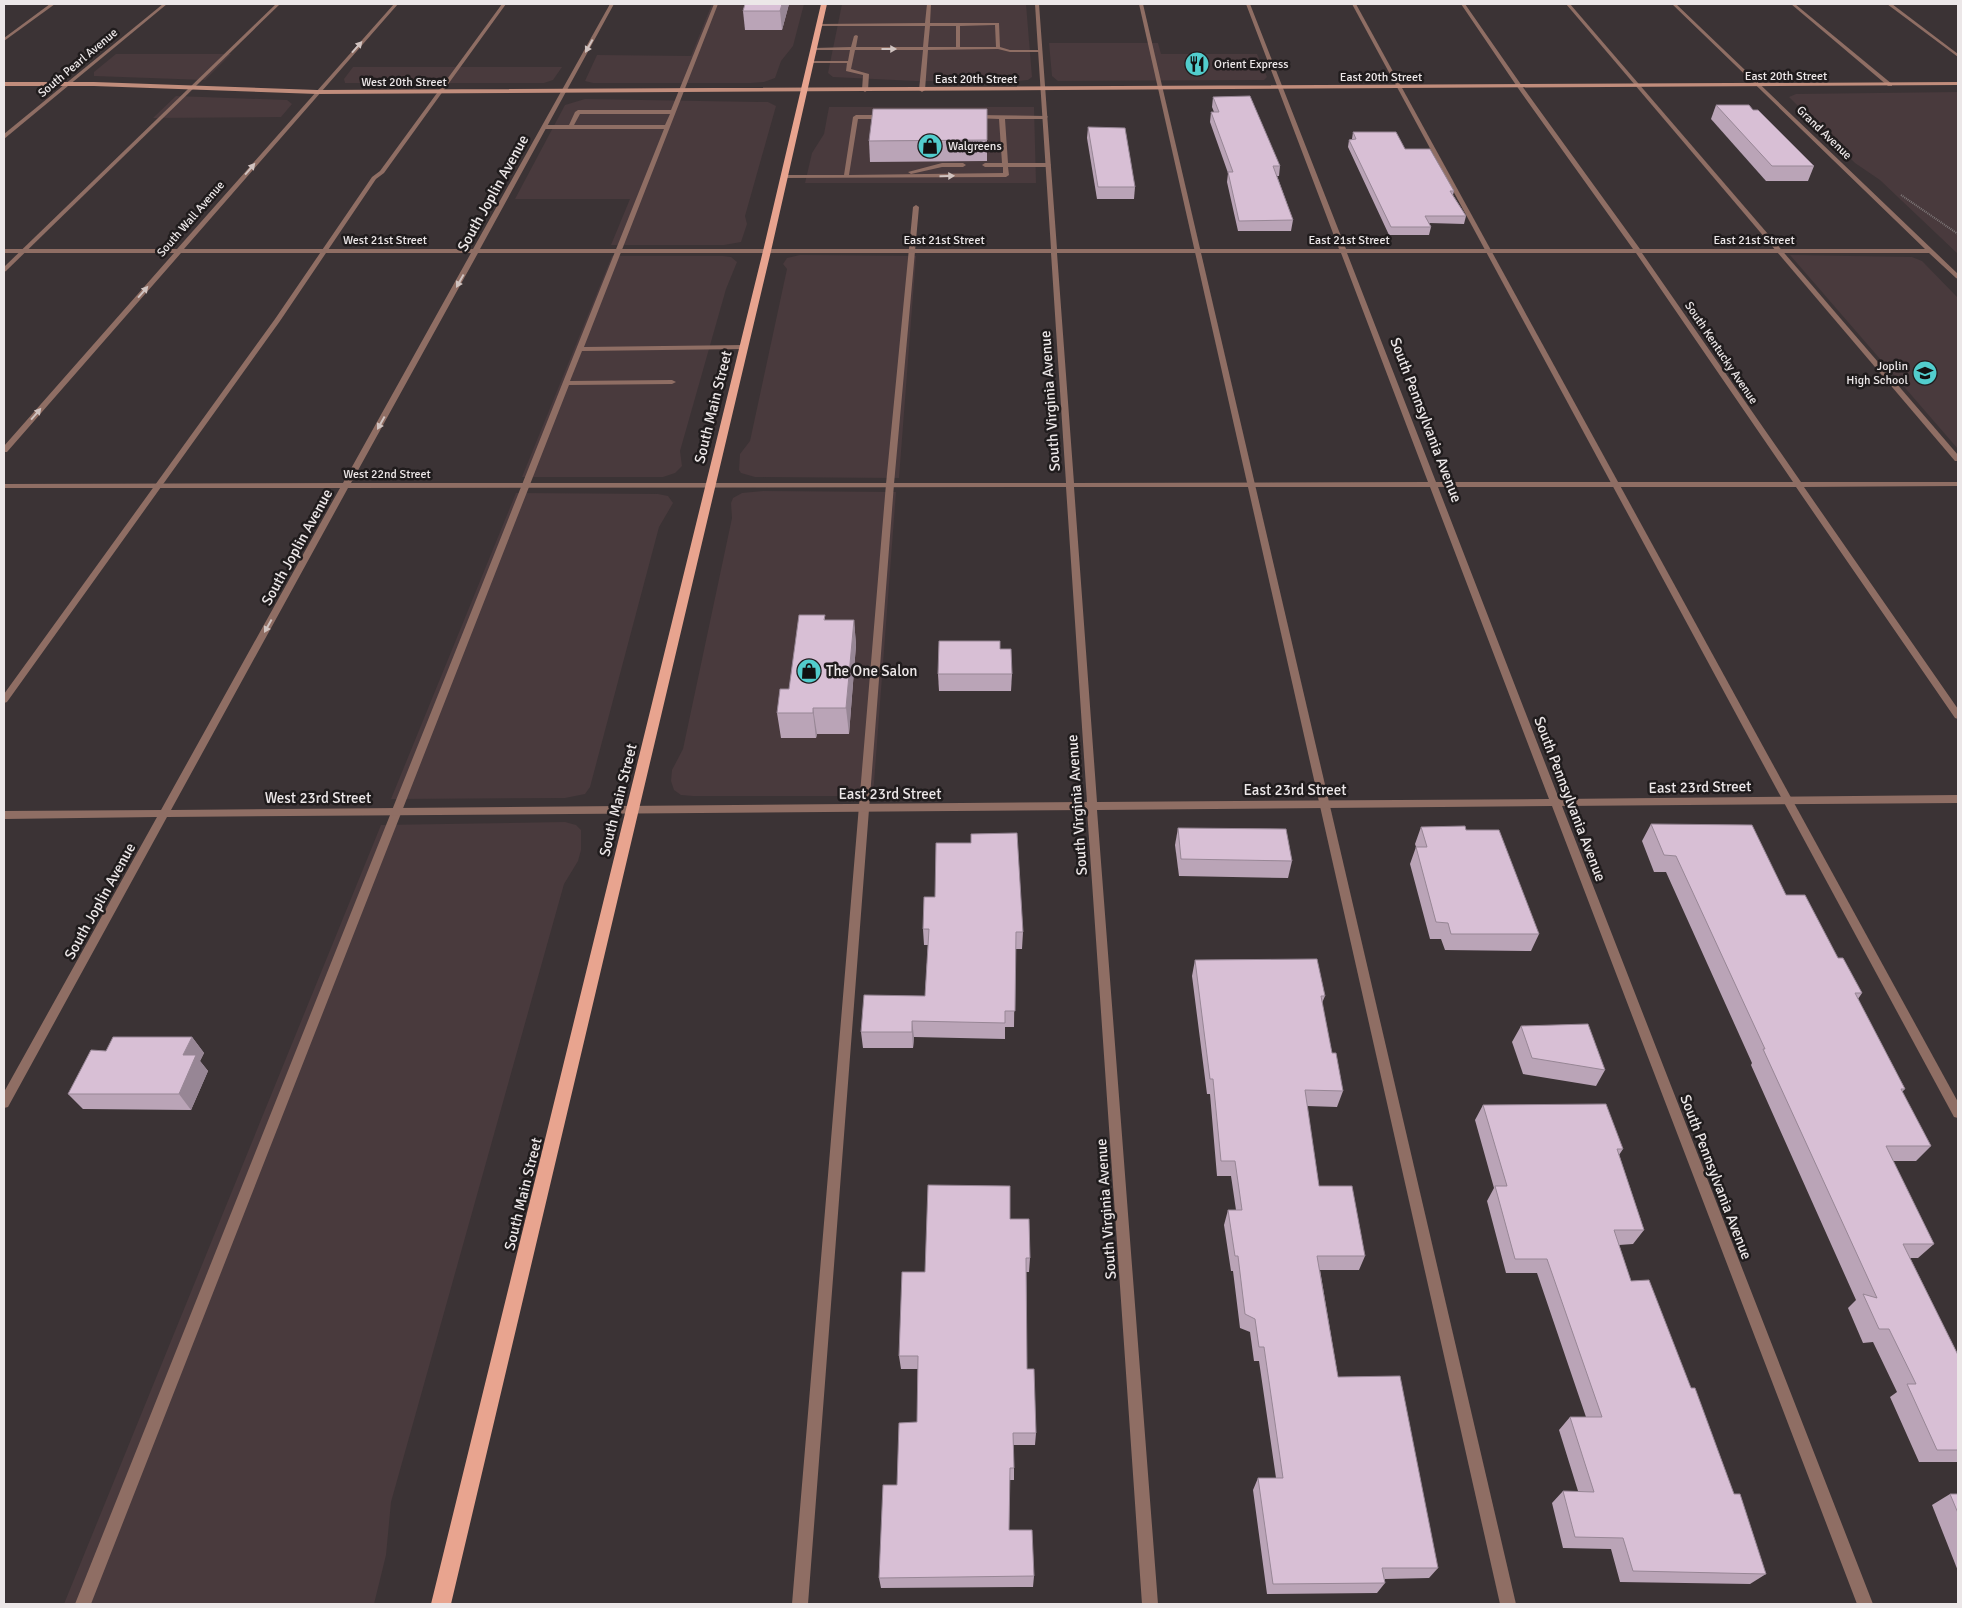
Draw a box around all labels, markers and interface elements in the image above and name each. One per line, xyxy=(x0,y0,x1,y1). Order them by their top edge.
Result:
street label: South Pearl Avenue xyxy=(35,25,121,101)
one-way arrow xyxy=(584,40,593,53)
one-way arrow xyxy=(351,42,363,54)
one-way arrow xyxy=(882,45,898,53)
restaurant icon: Orient Express xyxy=(1184,51,1210,77)
place label: Orient Express xyxy=(1214,57,1289,72)
street label: East 20th Street xyxy=(1745,69,1827,84)
street label: East 20th Street xyxy=(1340,70,1422,85)
street label: East 20th Street xyxy=(935,72,1017,87)
street label: West 20th Street xyxy=(361,75,447,90)
street label: Grand Avenue xyxy=(1793,103,1855,163)
street label: South Joplin Avenue xyxy=(454,132,532,254)
shop icon: Walgreens xyxy=(917,133,943,159)
place label: Walgreens xyxy=(948,139,1002,154)
one-way arrow xyxy=(244,164,256,176)
one-way arrow xyxy=(939,172,955,180)
street label: South Wall Avenue xyxy=(154,178,228,260)
street label: West 21st Street xyxy=(343,233,427,248)
street label: East 21st Street xyxy=(903,233,985,248)
street label: East 21st Street xyxy=(1308,233,1390,248)
street label: East 21st Street xyxy=(1713,233,1795,248)
one-way arrow xyxy=(456,274,464,289)
one-way arrow xyxy=(137,286,149,298)
street label: South Kentucky Avenue xyxy=(1681,299,1761,407)
street label: South Virginia Avenue xyxy=(1036,330,1064,472)
street label: South Pennsylvania Avenue xyxy=(1386,335,1466,505)
street label: South Main Street xyxy=(690,349,736,465)
place label: Joplin High School xyxy=(1846,359,1908,388)
school or university icon: Joplin High School xyxy=(1912,360,1938,386)
one-way arrow xyxy=(30,408,42,420)
one-way arrow xyxy=(377,416,385,431)
street label: West 22nd Street xyxy=(343,467,431,482)
street label: South Joplin Avenue xyxy=(258,486,336,608)
one-way arrow xyxy=(264,619,272,634)
shop icon: The One Salon xyxy=(796,658,822,684)
place label: The One Salon xyxy=(826,662,917,680)
street label: South Pennsylvania Avenue xyxy=(1530,714,1610,884)
street label: South Virginia Avenue xyxy=(1063,734,1091,876)
street label: South Main Street xyxy=(595,742,641,858)
street label: East 23rd Street xyxy=(1648,777,1752,797)
street label: East 23rd Street xyxy=(1243,781,1347,799)
street label: East 23rd Street xyxy=(838,785,942,803)
street label: West 23rd Street xyxy=(265,789,371,807)
street label: South Joplin Avenue xyxy=(61,840,139,962)
street label: South Pennsylvania Avenue xyxy=(1676,1092,1756,1262)
street label: South Main Street xyxy=(500,1136,546,1252)
street label: South Virginia Avenue xyxy=(1092,1138,1120,1280)

